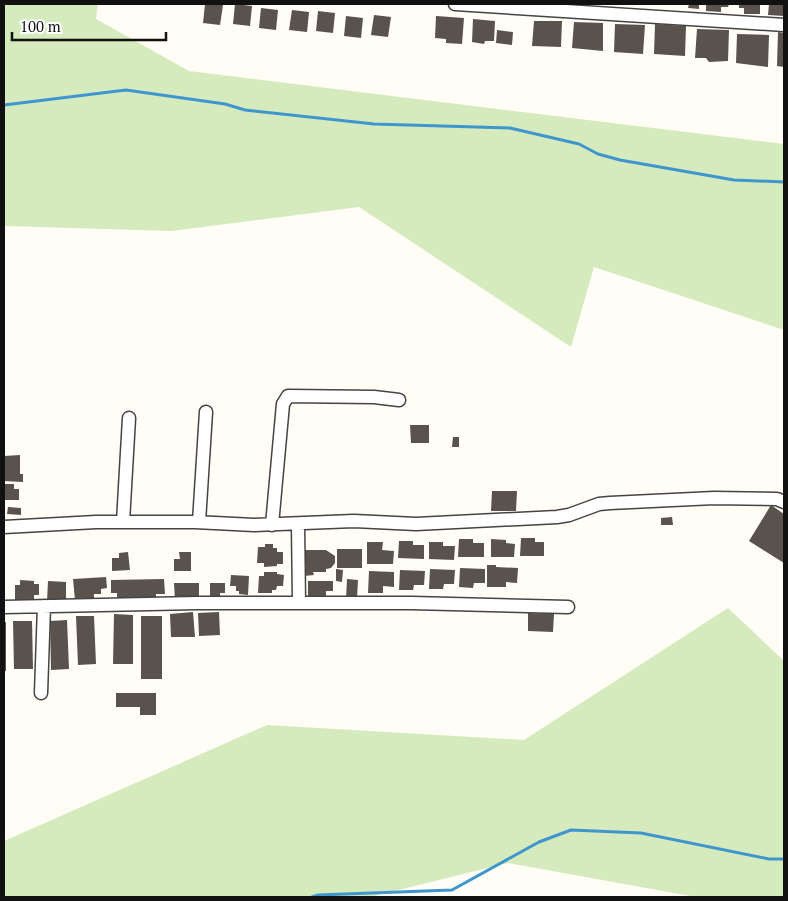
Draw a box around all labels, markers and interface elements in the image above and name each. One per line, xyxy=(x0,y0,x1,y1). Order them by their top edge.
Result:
scale bar xyxy=(12,10,166,42)
text: 100 m xyxy=(20,16,61,36)

